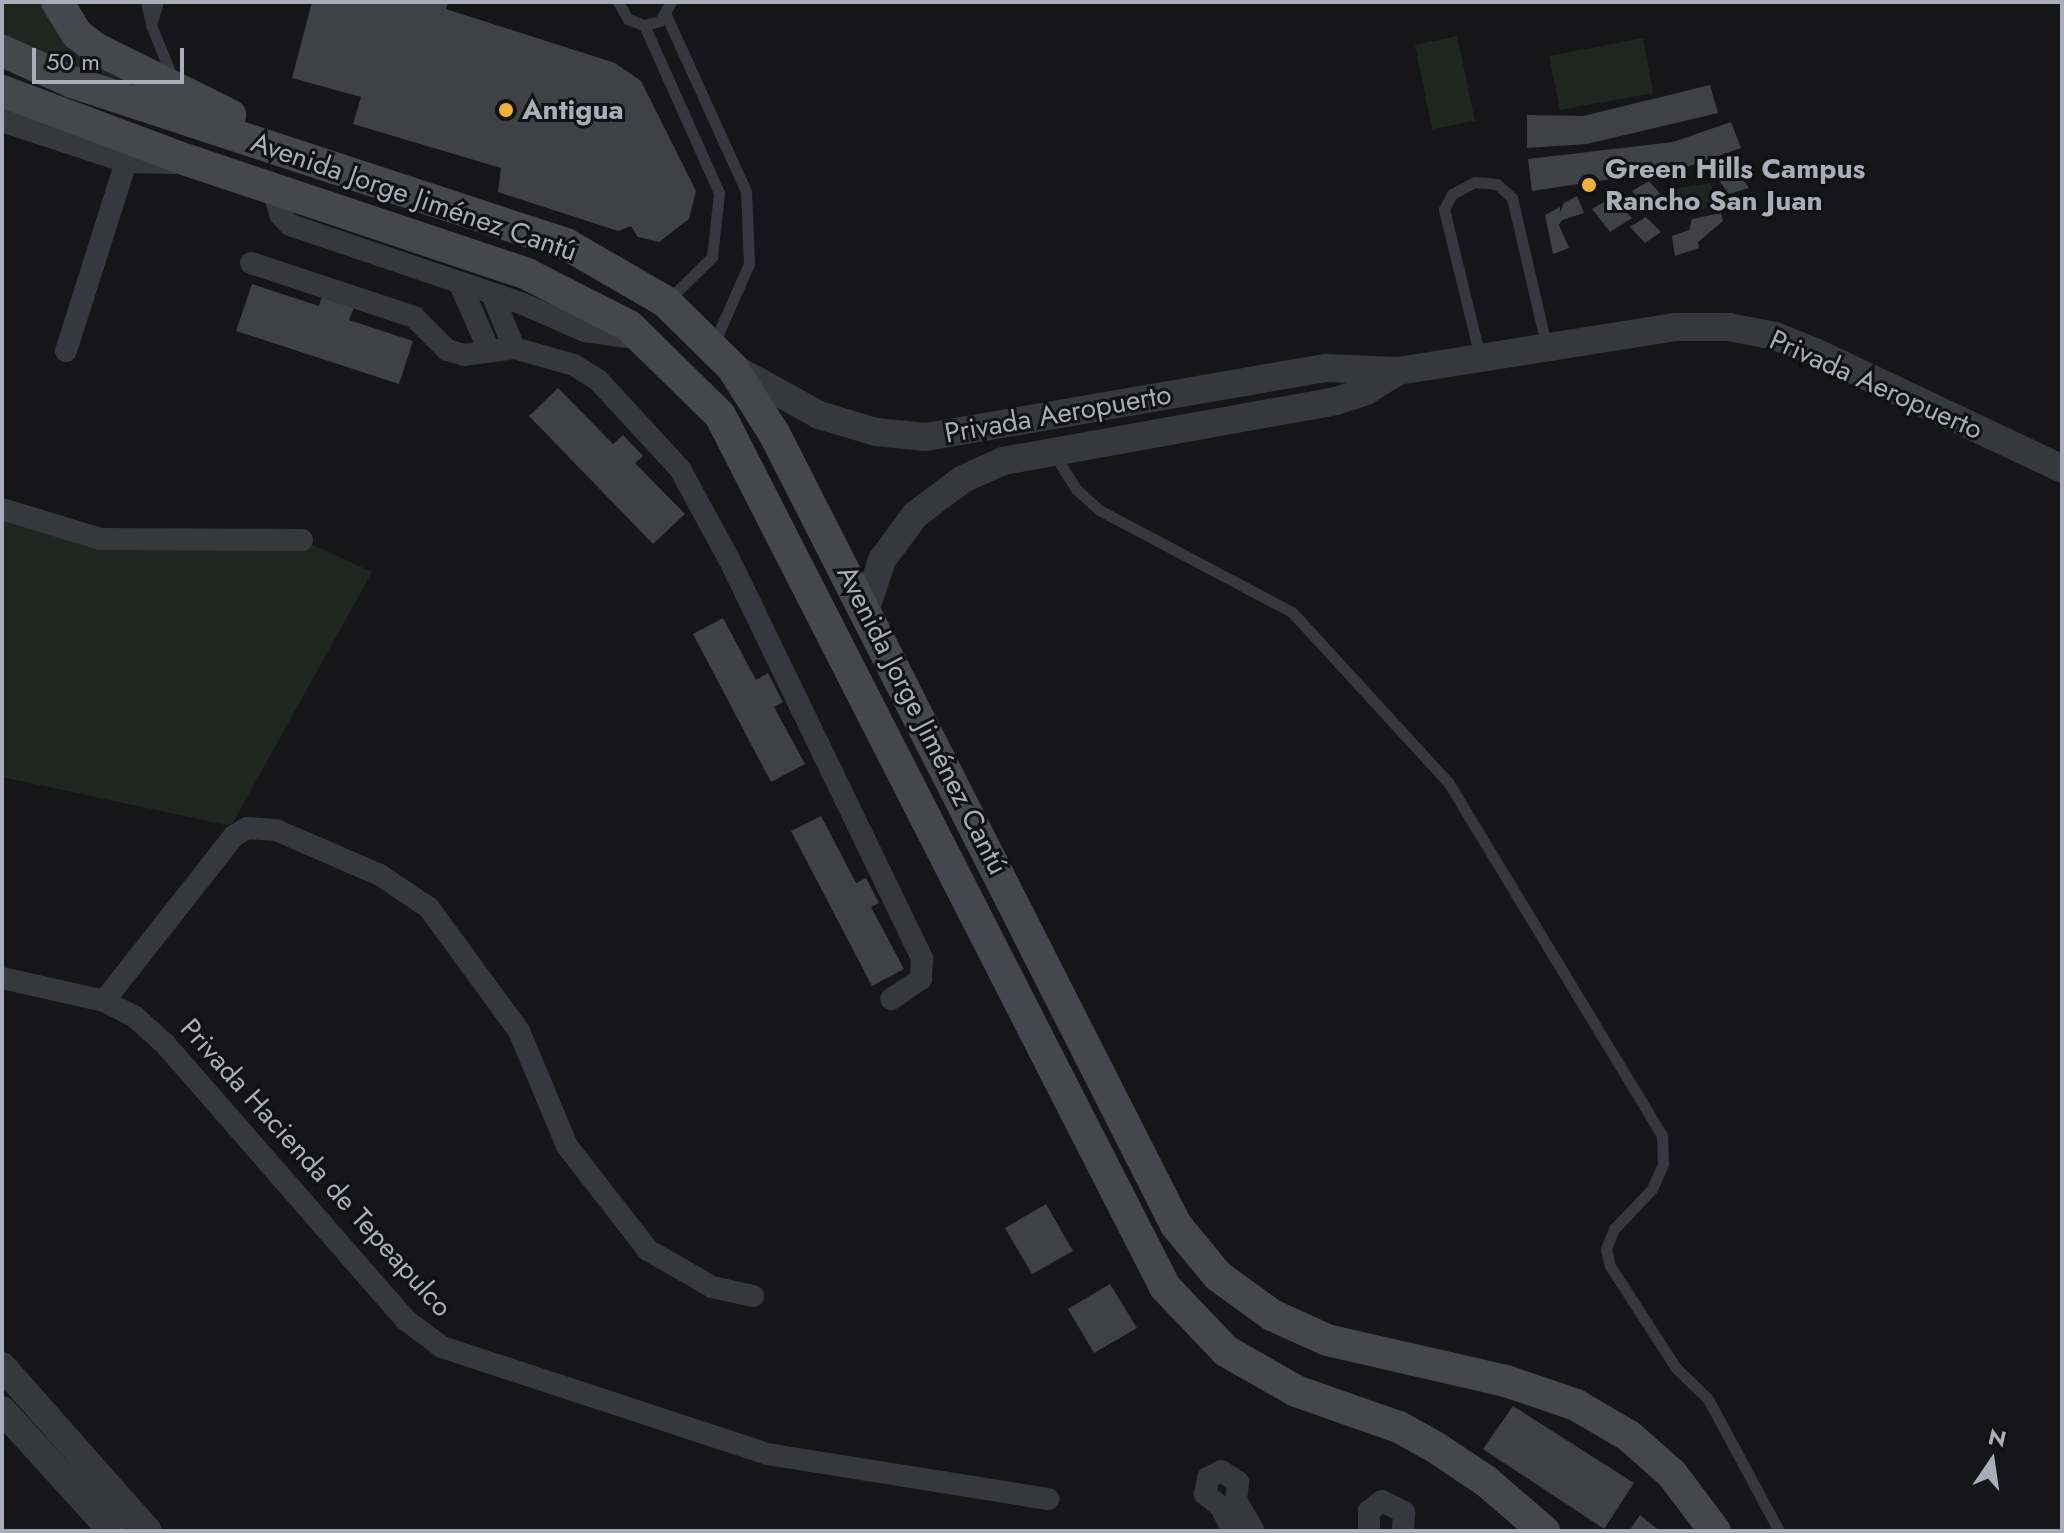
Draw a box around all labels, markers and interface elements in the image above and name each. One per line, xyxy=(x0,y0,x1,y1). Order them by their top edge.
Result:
scale bar xyxy=(36,32,188,82)
text: 50 m xyxy=(46,44,100,79)
place label: Antigua xyxy=(522,93,624,127)
marker: Antigua xyxy=(497,101,515,119)
street label: Avenida Jorge Jiménez Cantú xyxy=(247,125,581,269)
place label: Green Hills Campus Rancho San Juan xyxy=(1605,152,1865,218)
marker: Green Hills Campus Rancho San Juan xyxy=(1580,176,1598,194)
street label: Privada Aeropuerto xyxy=(1764,323,1988,447)
street label: Privada Aeropuerto xyxy=(942,378,1174,450)
street label: Avenida Jorge Jiménez Cantú xyxy=(829,560,1015,880)
street label: Privada Hacienda de Tepeapulco xyxy=(173,1012,459,1324)
text: N xyxy=(1985,1420,2010,1455)
north arrow xyxy=(1952,1421,2032,1501)

